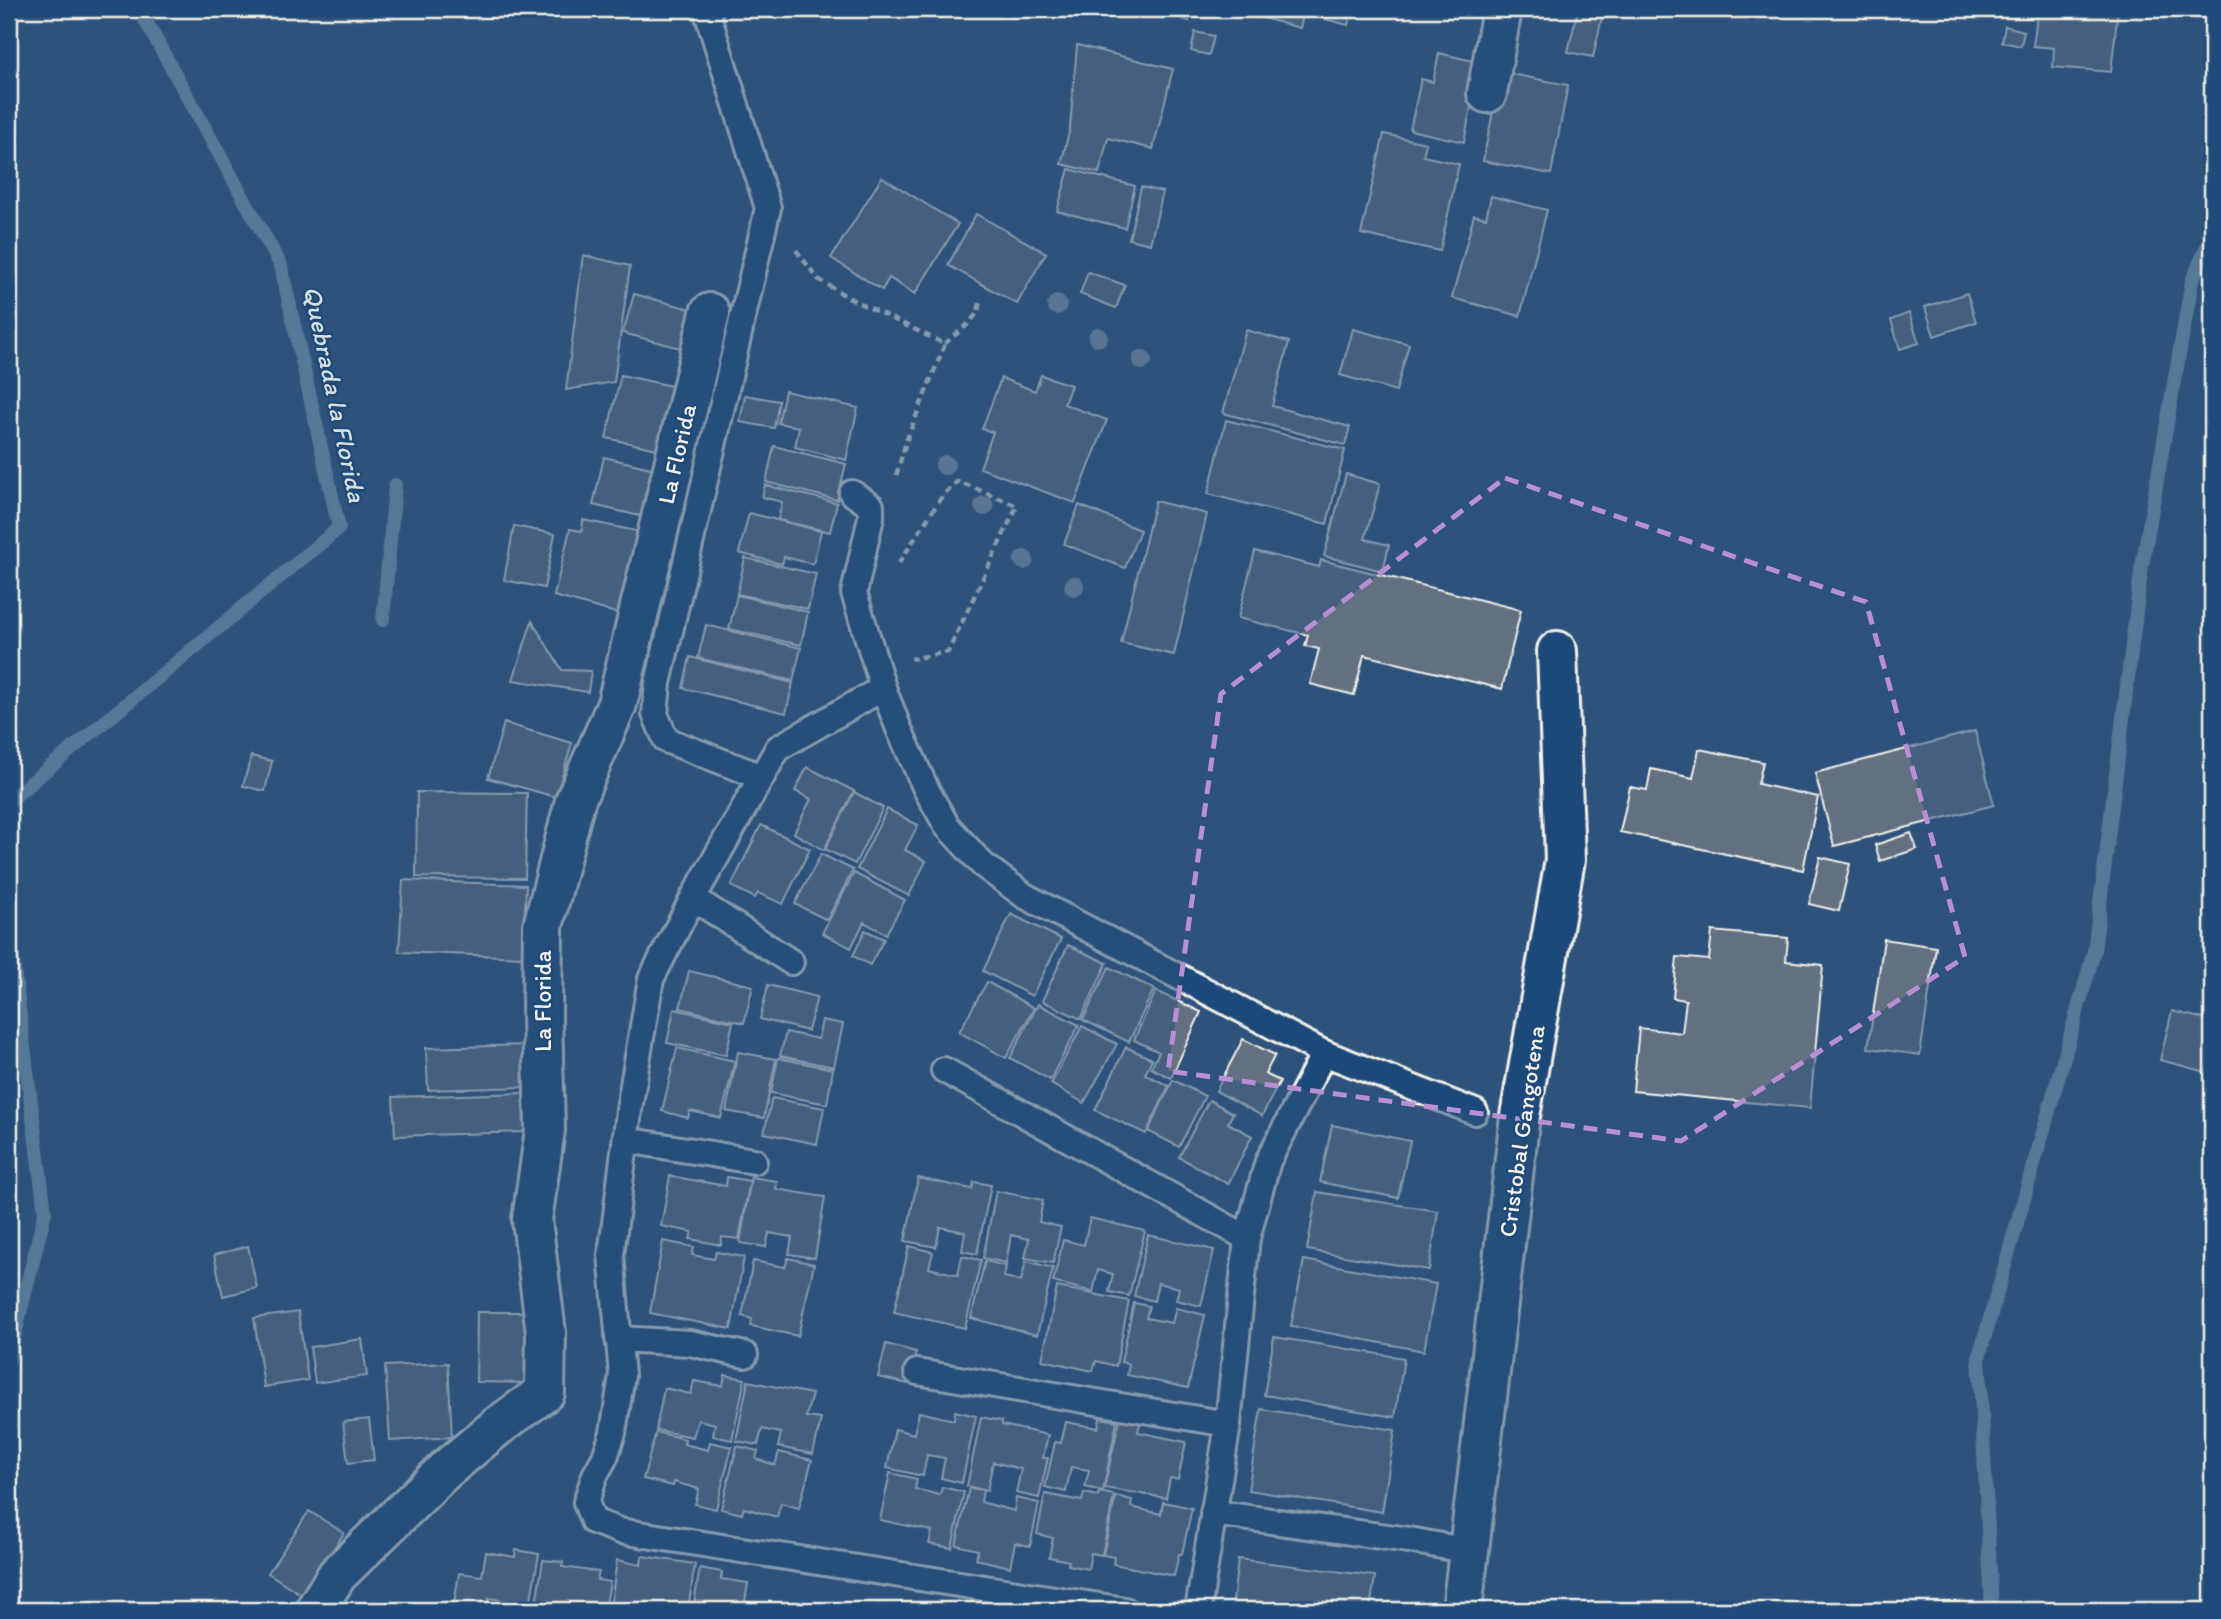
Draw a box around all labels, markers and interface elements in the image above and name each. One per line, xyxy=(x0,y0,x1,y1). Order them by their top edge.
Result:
water label: Quebrada la Florida xyxy=(296,283,374,506)
street label: La Florida xyxy=(651,400,702,507)
street label: La Florida xyxy=(528,949,557,1052)
street label: Cristobal Gangotena xyxy=(1492,1023,1551,1239)

